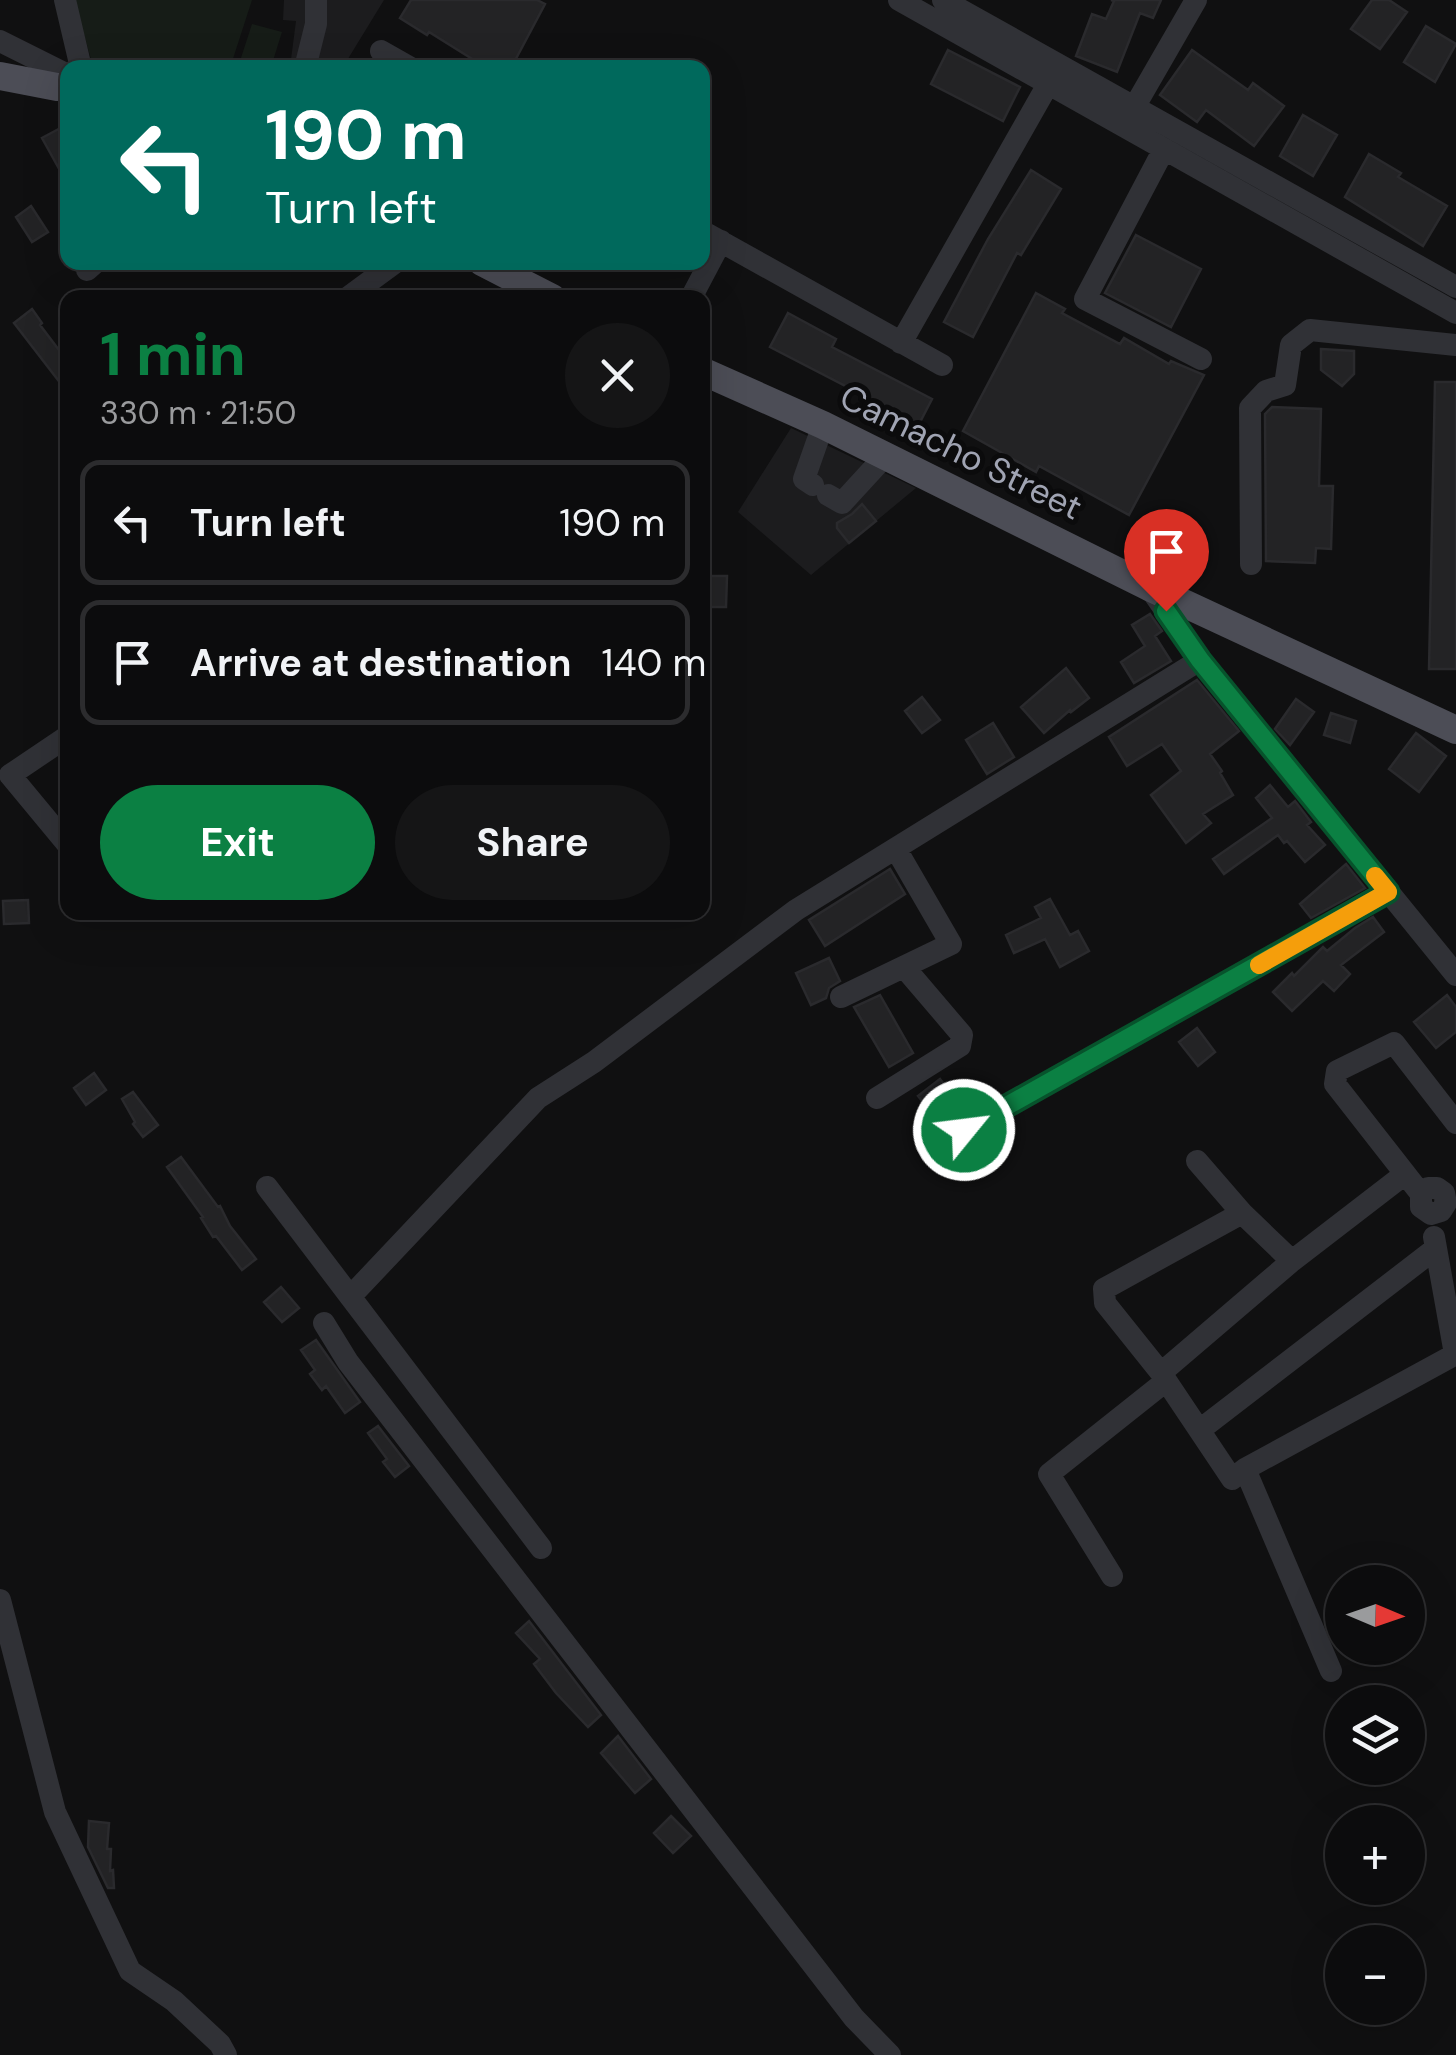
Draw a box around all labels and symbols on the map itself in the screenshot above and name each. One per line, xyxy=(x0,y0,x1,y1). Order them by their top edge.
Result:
street label: Camacho Street xyxy=(832,374,1090,530)
pin xyxy=(1124,509,1209,612)
position arrow xyxy=(912,1078,1016,1182)
north arrow xyxy=(1325,1565,1425,1665)

